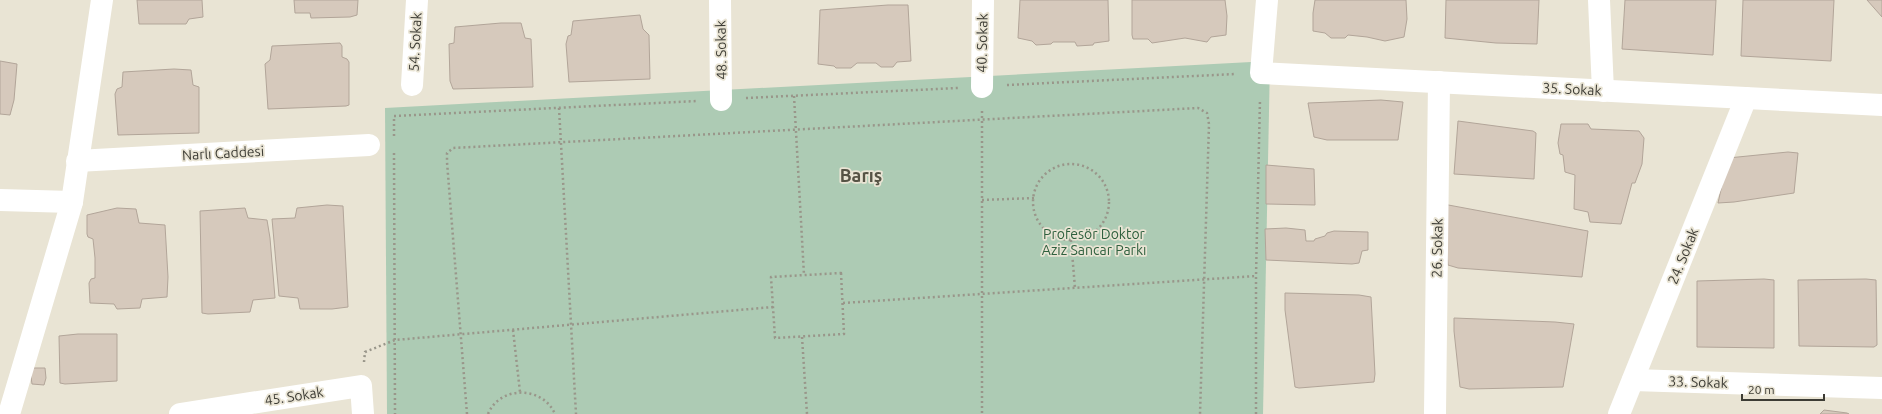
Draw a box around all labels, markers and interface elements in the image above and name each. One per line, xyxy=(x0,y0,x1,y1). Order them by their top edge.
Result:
street label: 54. Sokak xyxy=(405,12,425,72)
street label: 40. Sokak xyxy=(973,13,991,73)
street label: 48. Sokak xyxy=(712,20,730,80)
street label: 35. Sokak xyxy=(1542,79,1602,99)
street label: Narlı Caddesi xyxy=(182,143,264,163)
district label: Barış xyxy=(840,165,882,186)
street label: 26. Sokak xyxy=(1428,218,1446,278)
park label: Profesör Doktor Aziz Sancar Parkı xyxy=(1042,226,1146,258)
street label: 24. Sokak xyxy=(1664,226,1702,286)
street label: 33. Sokak xyxy=(1668,373,1728,391)
scale bar xyxy=(1742,376,1824,402)
street label: 45. Sokak xyxy=(263,383,325,409)
text: 20 m xyxy=(1748,383,1775,396)

